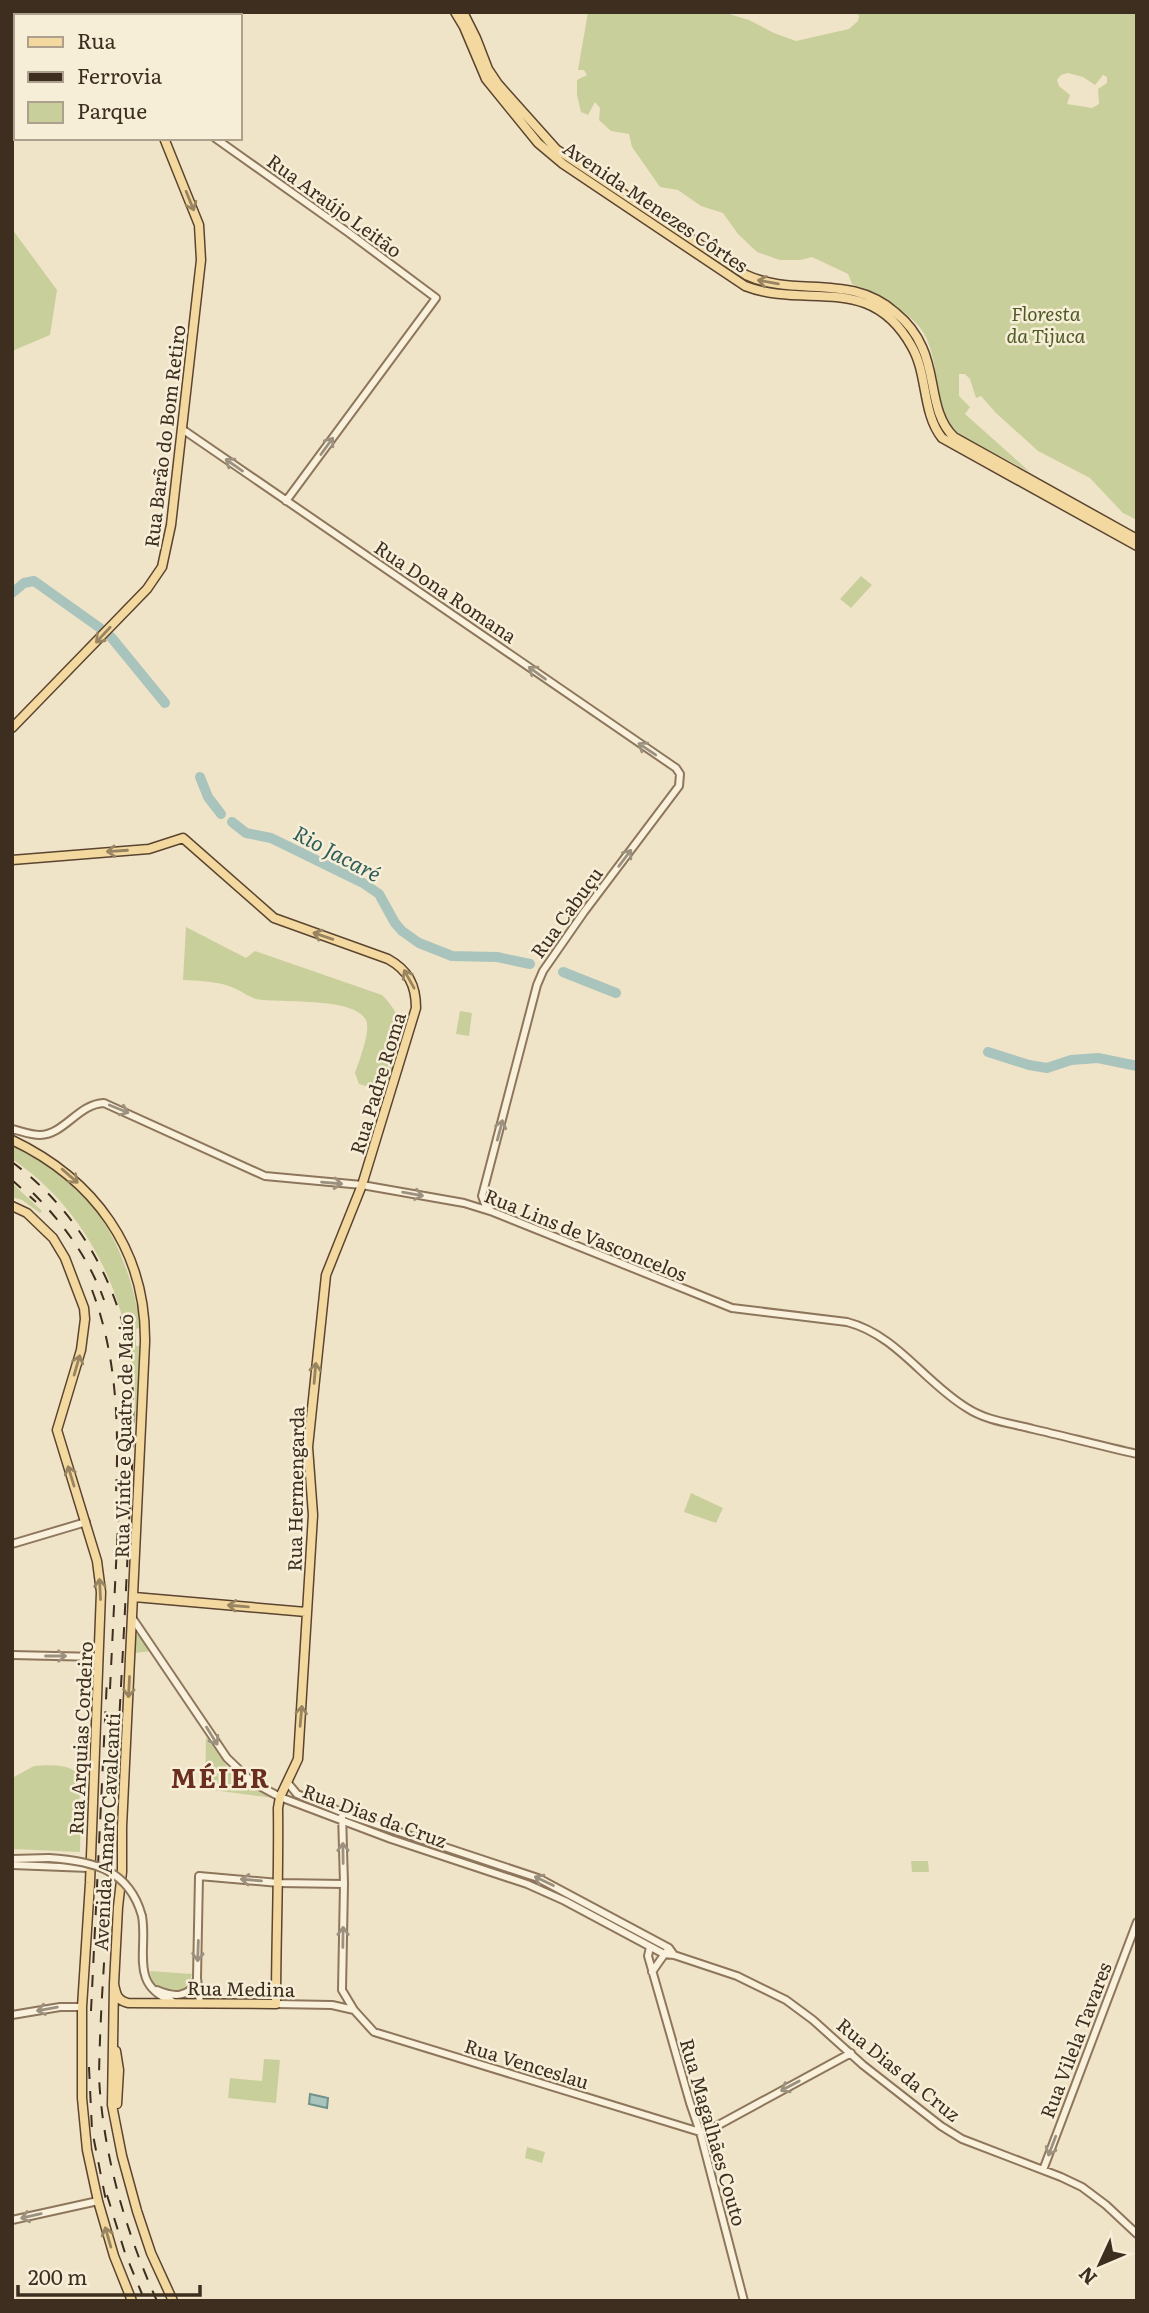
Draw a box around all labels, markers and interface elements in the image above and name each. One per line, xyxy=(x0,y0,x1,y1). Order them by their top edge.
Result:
legend xyxy=(14,14,242,140)
text: Rua xyxy=(77,24,117,55)
text: Ferrovia xyxy=(77,59,163,90)
text: Parque xyxy=(77,94,147,125)
street label: Avenida Menezes Côrtes xyxy=(558,133,755,279)
street label: Rua Araújo Leitão xyxy=(262,146,408,264)
one-way arrow xyxy=(184,190,197,212)
one-way arrow xyxy=(757,275,780,288)
park label: Floresta da Tijuca xyxy=(1007,299,1086,349)
street label: Rua Barão do Bom Retiro xyxy=(136,323,192,549)
one-way arrow xyxy=(319,437,334,456)
one-way arrow xyxy=(225,458,244,472)
street label: Rua Dona Romana xyxy=(369,533,523,650)
one-way arrow xyxy=(94,626,111,643)
one-way arrow xyxy=(528,666,547,681)
one-way arrow xyxy=(638,742,658,756)
water label: Rio Jacaré xyxy=(289,816,387,888)
one-way arrow xyxy=(106,845,129,858)
one-way arrow xyxy=(617,849,632,868)
street label: Rua Cabuçu xyxy=(523,861,609,963)
one-way arrow xyxy=(313,929,335,941)
one-way arrow xyxy=(401,970,415,990)
street label: Rua Padre Roma xyxy=(342,1008,412,1158)
one-way arrow xyxy=(108,1103,130,1116)
one-way arrow xyxy=(494,1119,507,1142)
one-way arrow xyxy=(61,1167,78,1184)
one-way arrow xyxy=(320,1176,342,1189)
street label: Rua Lins de Vasconcelos xyxy=(481,1181,692,1288)
one-way arrow xyxy=(401,1188,424,1201)
street label: Rua Vinte e Quatro de Maio xyxy=(107,1313,139,1559)
one-way arrow xyxy=(71,1354,84,1377)
one-way arrow xyxy=(309,1362,322,1385)
street label: Rua Hermengarda xyxy=(280,1405,310,1572)
one-way arrow xyxy=(64,1466,77,1488)
one-way arrow xyxy=(94,1577,107,1600)
one-way arrow xyxy=(227,1599,250,1612)
street label: Rua Arquias Cordeiro xyxy=(61,1640,99,1836)
one-way arrow xyxy=(44,1649,67,1663)
one-way arrow xyxy=(122,1675,135,1698)
one-way arrow xyxy=(295,1705,308,1728)
street label: Avenida Amaro Cavalcanti xyxy=(86,1712,126,1952)
one-way arrow xyxy=(205,1726,220,1745)
district label: MÉIER xyxy=(171,1757,271,1796)
street label: Rua Dias da Cruz xyxy=(299,1776,451,1854)
one-way arrow xyxy=(336,1842,350,1865)
one-way arrow xyxy=(240,1873,263,1886)
one-way arrow xyxy=(534,1874,555,1888)
one-way arrow xyxy=(336,1926,350,1949)
one-way arrow xyxy=(192,1940,205,1963)
street label: Rua Vilela Tavares xyxy=(1032,1957,1118,2122)
street label: Rua Medina xyxy=(187,1973,296,2003)
one-way arrow xyxy=(36,2003,59,2016)
street label: Rua Dias da Cruz xyxy=(831,2010,967,2128)
street label: Rua Venceslau xyxy=(461,2031,593,2095)
street label: Rua Magalhães Couto xyxy=(674,2035,754,2229)
one-way arrow xyxy=(781,2079,801,2093)
one-way arrow xyxy=(1045,2135,1058,2157)
one-way arrow xyxy=(20,2210,43,2223)
one-way arrow xyxy=(101,2226,114,2249)
north arrow xyxy=(1065,2229,1135,2299)
scale bar xyxy=(18,2254,200,2298)
text: 200 m xyxy=(28,2260,88,2291)
text: N xyxy=(1071,2261,1103,2292)

